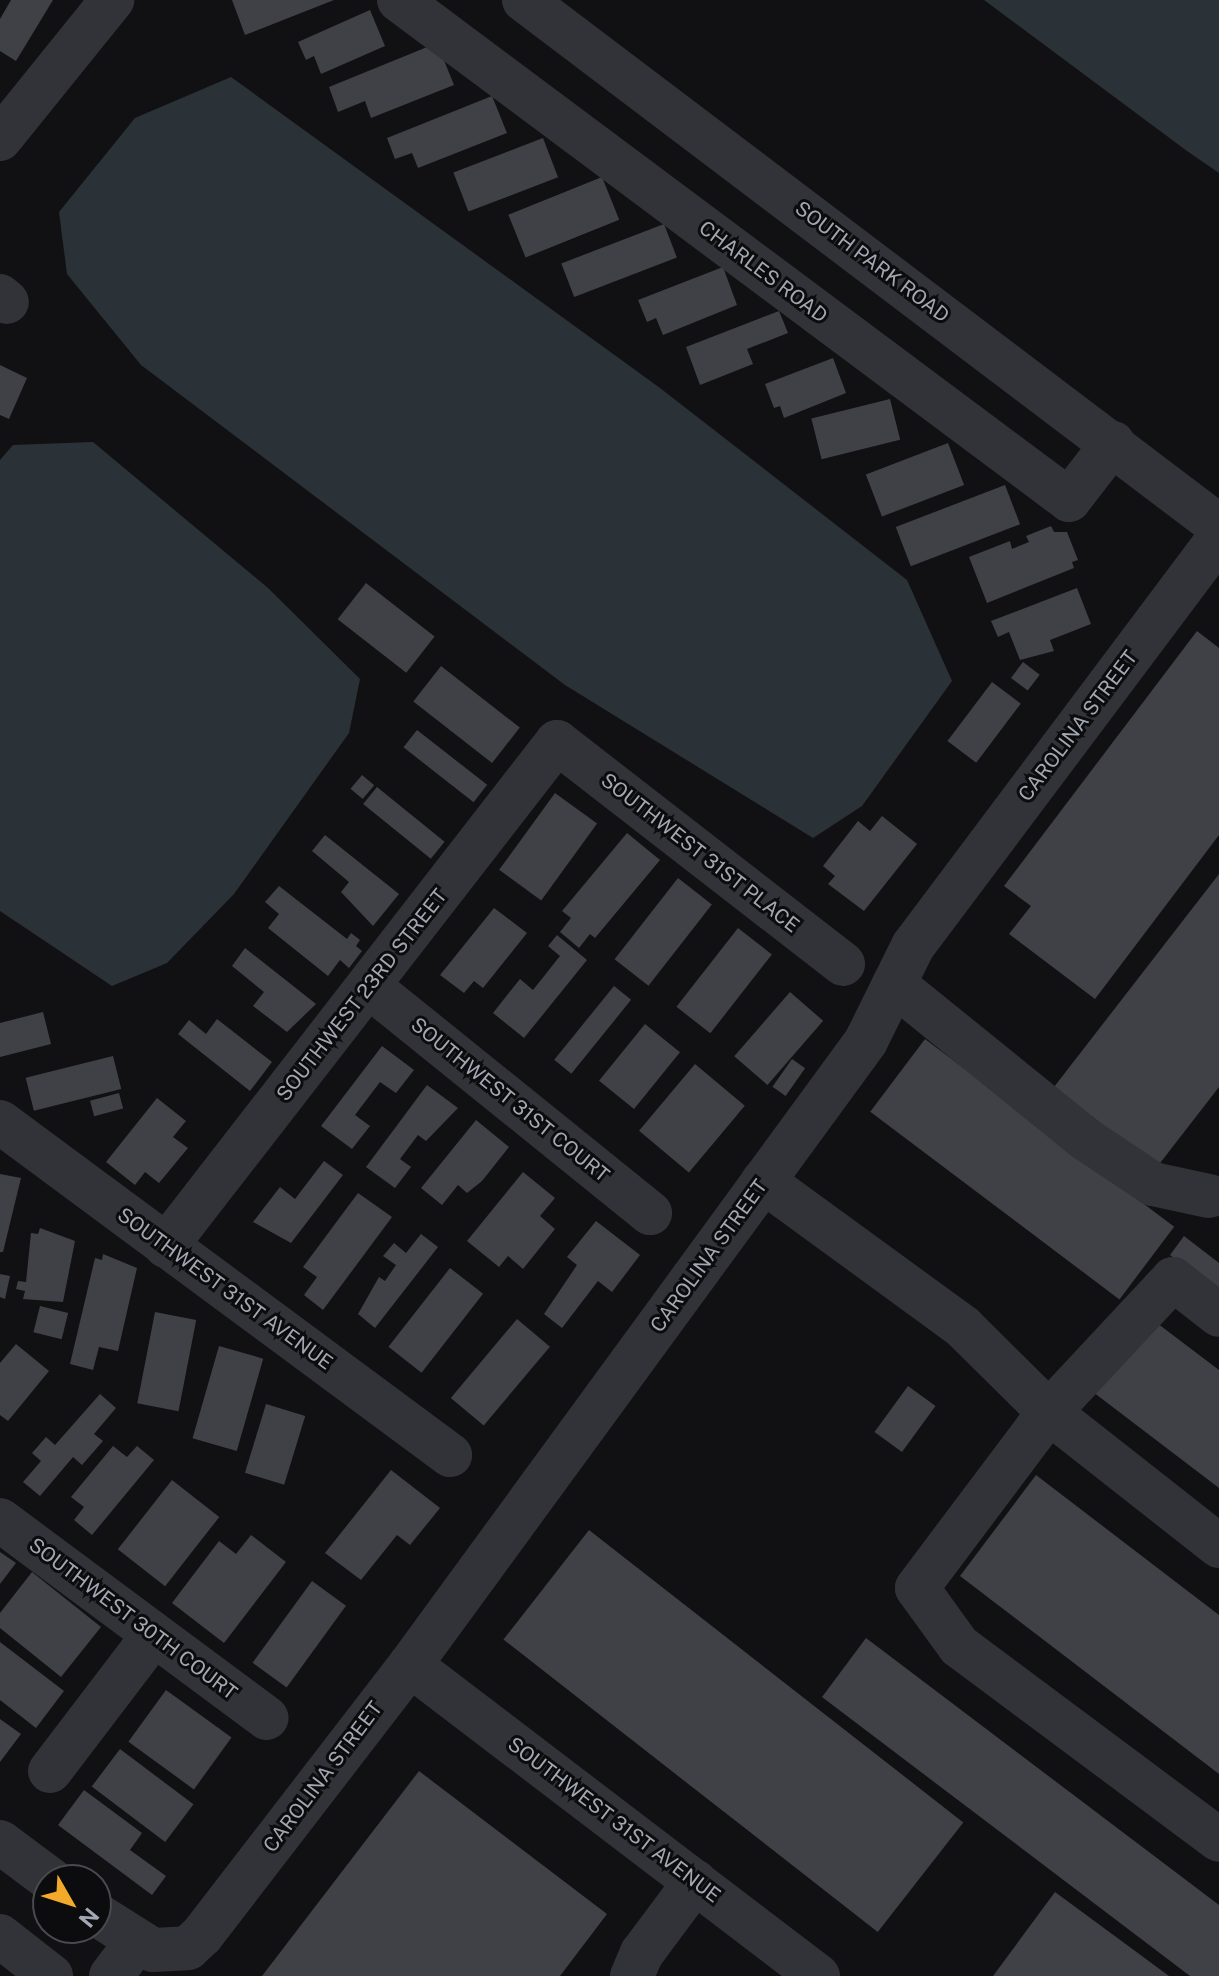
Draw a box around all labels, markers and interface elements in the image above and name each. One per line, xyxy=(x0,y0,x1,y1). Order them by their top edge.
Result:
street label: SOUTH PARK ROAD xyxy=(790,196,954,328)
street label: CHARLES ROAD xyxy=(694,216,832,328)
street label: CAROLINA STREET xyxy=(1013,646,1143,806)
street label: SOUTHWEST 31ST PLACE xyxy=(596,768,804,938)
street label: SOUTHWEST 23RD STREET xyxy=(272,884,452,1106)
street label: SOUTHWEST 31ST COURT xyxy=(406,1013,614,1187)
street label: CAROLINA STREET xyxy=(646,1175,772,1337)
street label: SOUTHWEST 31ST AVENUE xyxy=(113,1203,337,1375)
street label: SOUTHWEST 30TH COURT xyxy=(24,1533,242,1705)
street label: CAROLINA STREET xyxy=(258,1697,388,1857)
street label: SOUTHWEST 31ST AVENUE xyxy=(503,1732,725,1908)
north arrow xyxy=(32,1864,112,1944)
text: N xyxy=(74,1903,105,1933)

